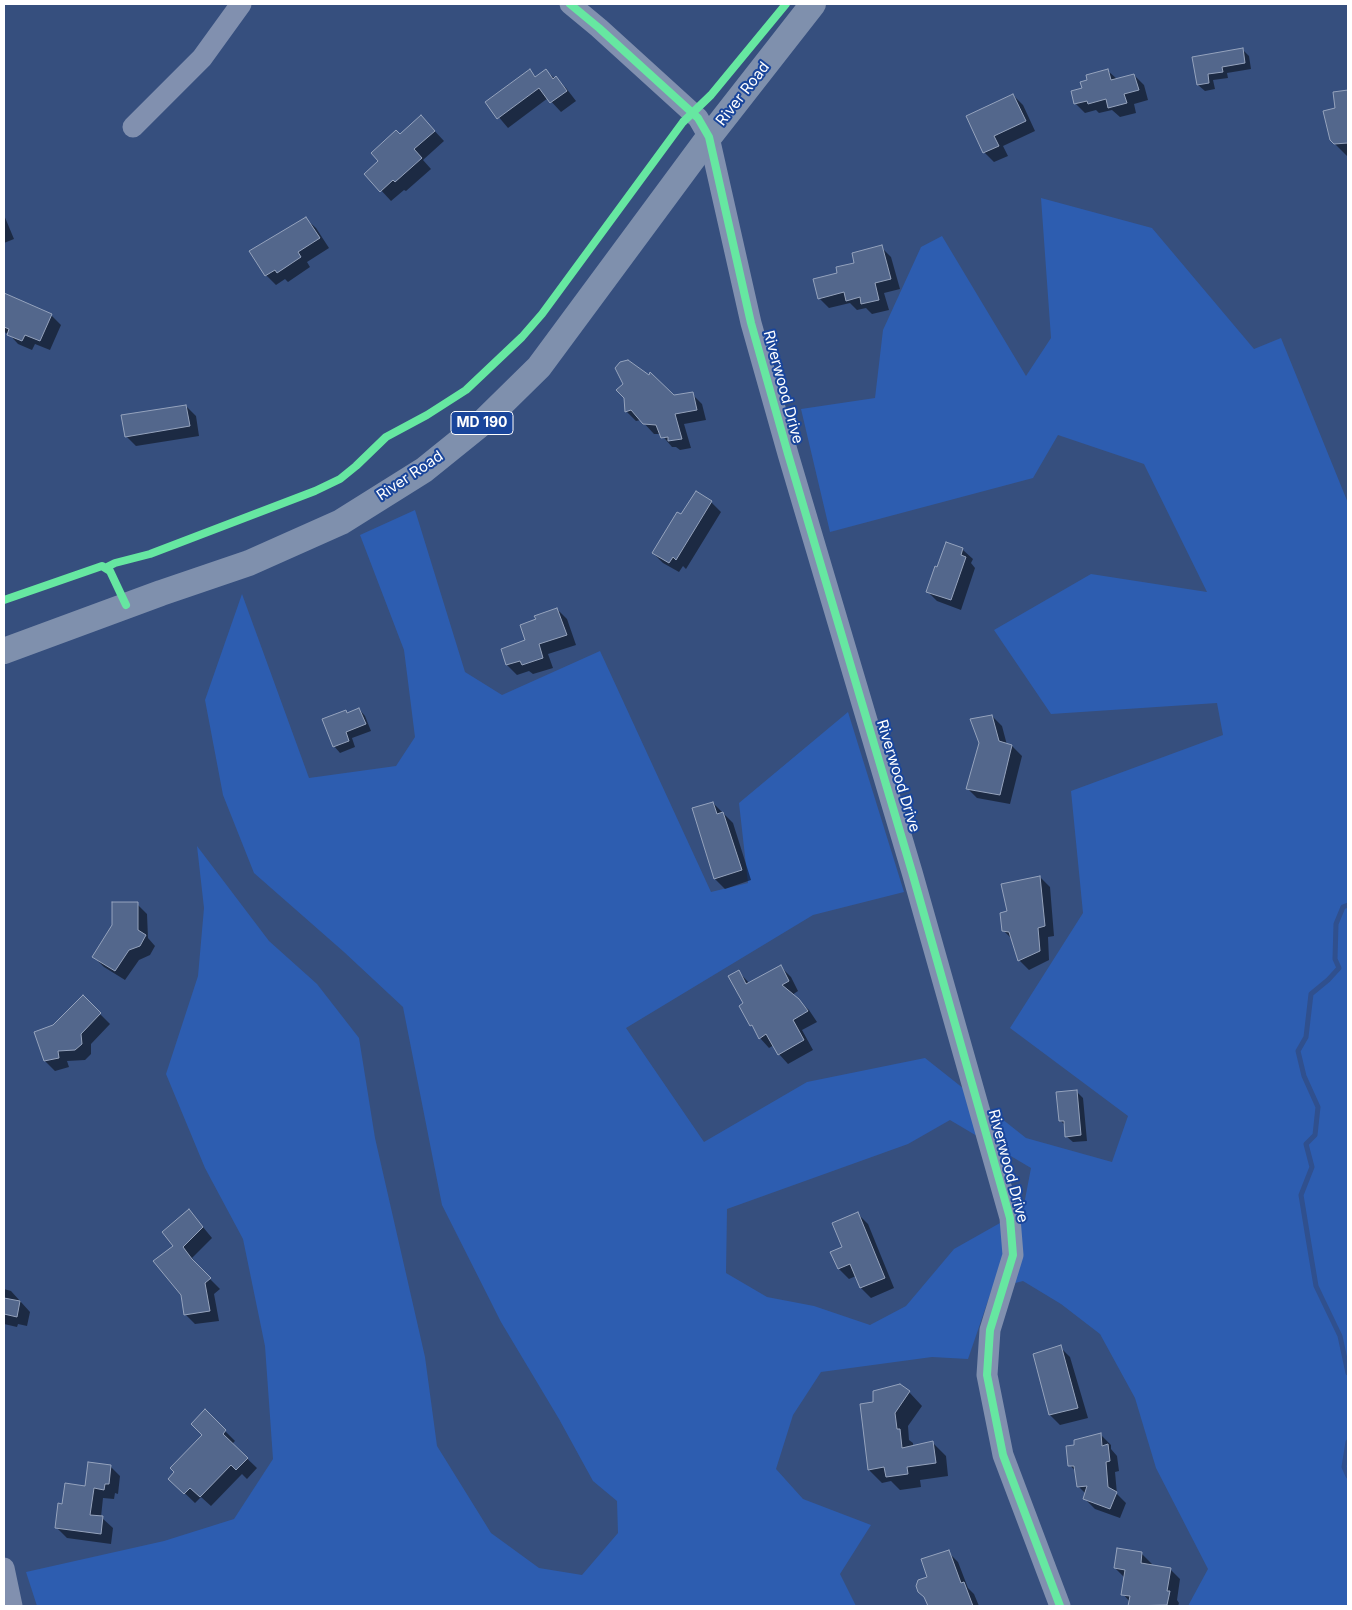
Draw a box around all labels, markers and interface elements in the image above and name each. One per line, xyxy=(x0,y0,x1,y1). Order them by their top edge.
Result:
street label: River Road xyxy=(712,58,774,130)
street label: Riverwood Drive xyxy=(759,328,807,446)
road number: MD 190 xyxy=(451,412,513,434)
street label: River Road xyxy=(373,447,447,505)
street label: Riverwood Drive xyxy=(872,718,924,834)
street label: Riverwood Drive xyxy=(984,1107,1032,1225)

